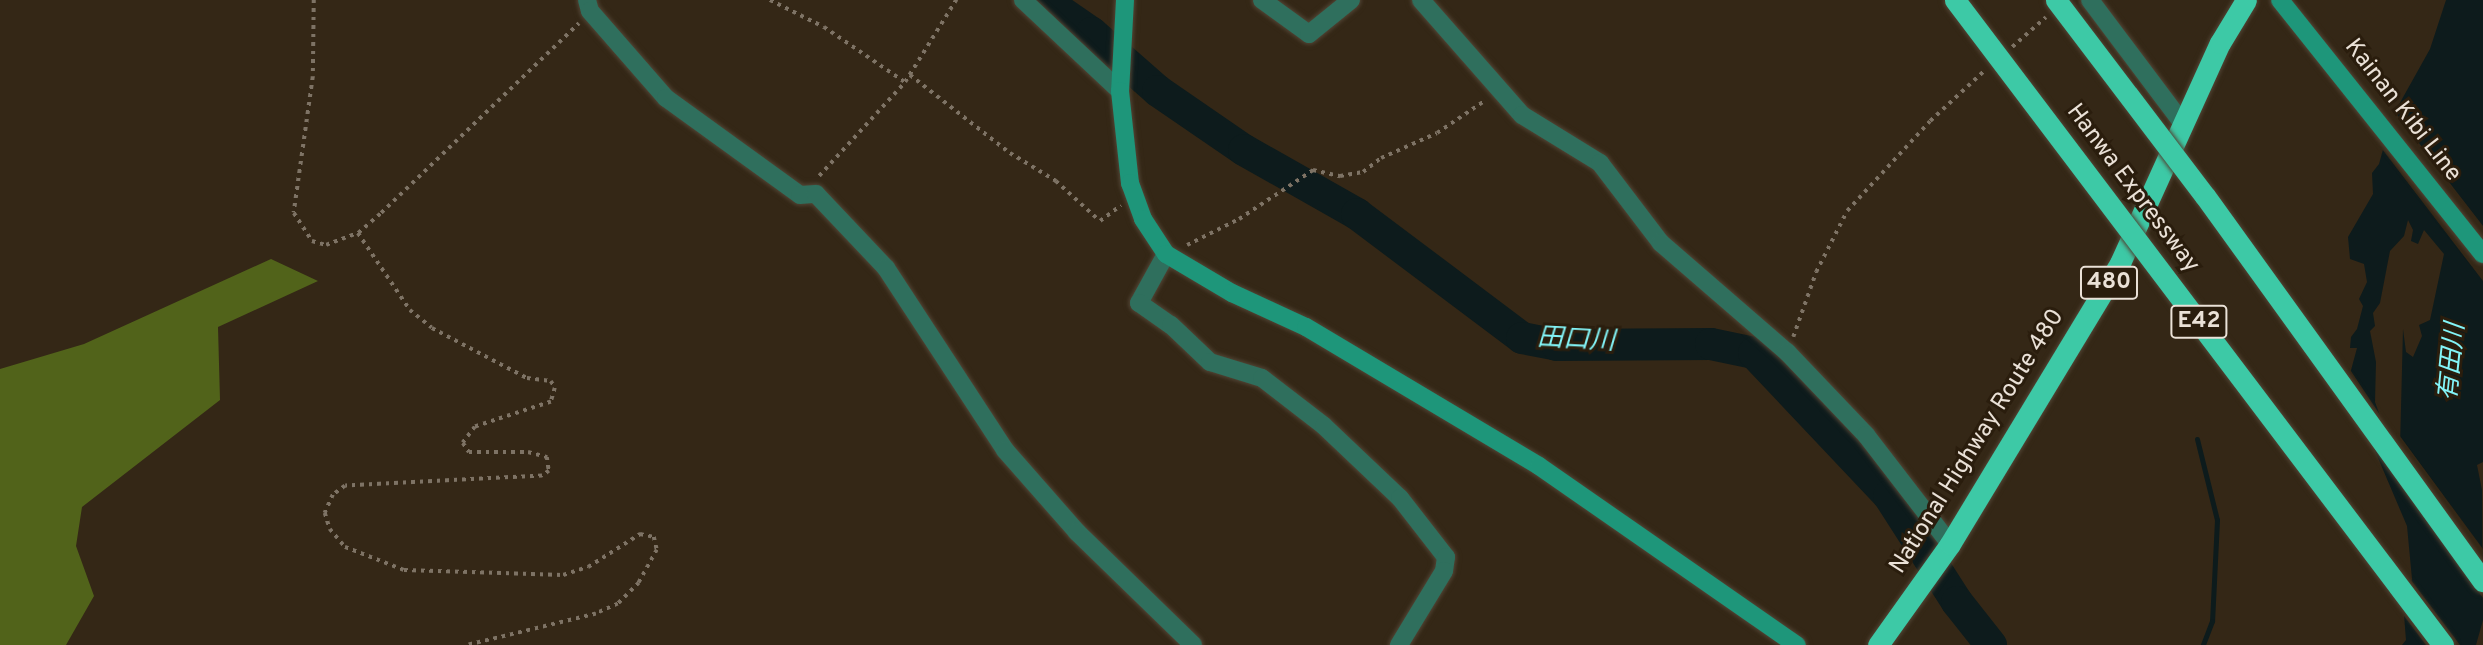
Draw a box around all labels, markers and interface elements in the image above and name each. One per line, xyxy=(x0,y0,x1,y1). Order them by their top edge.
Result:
street label: Kainan Kibi Line xyxy=(2337,34,2467,188)
street label: Hanwa Expressway xyxy=(2059,99,2205,279)
road number: 480 xyxy=(2079,264,2139,302)
road number: E42 xyxy=(2169,302,2229,342)
street label: National Highway Route 480 xyxy=(1885,304,2071,580)
water label: 有田川 xyxy=(2433,322,2473,402)
water label: 田口川 xyxy=(1536,323,1616,359)

